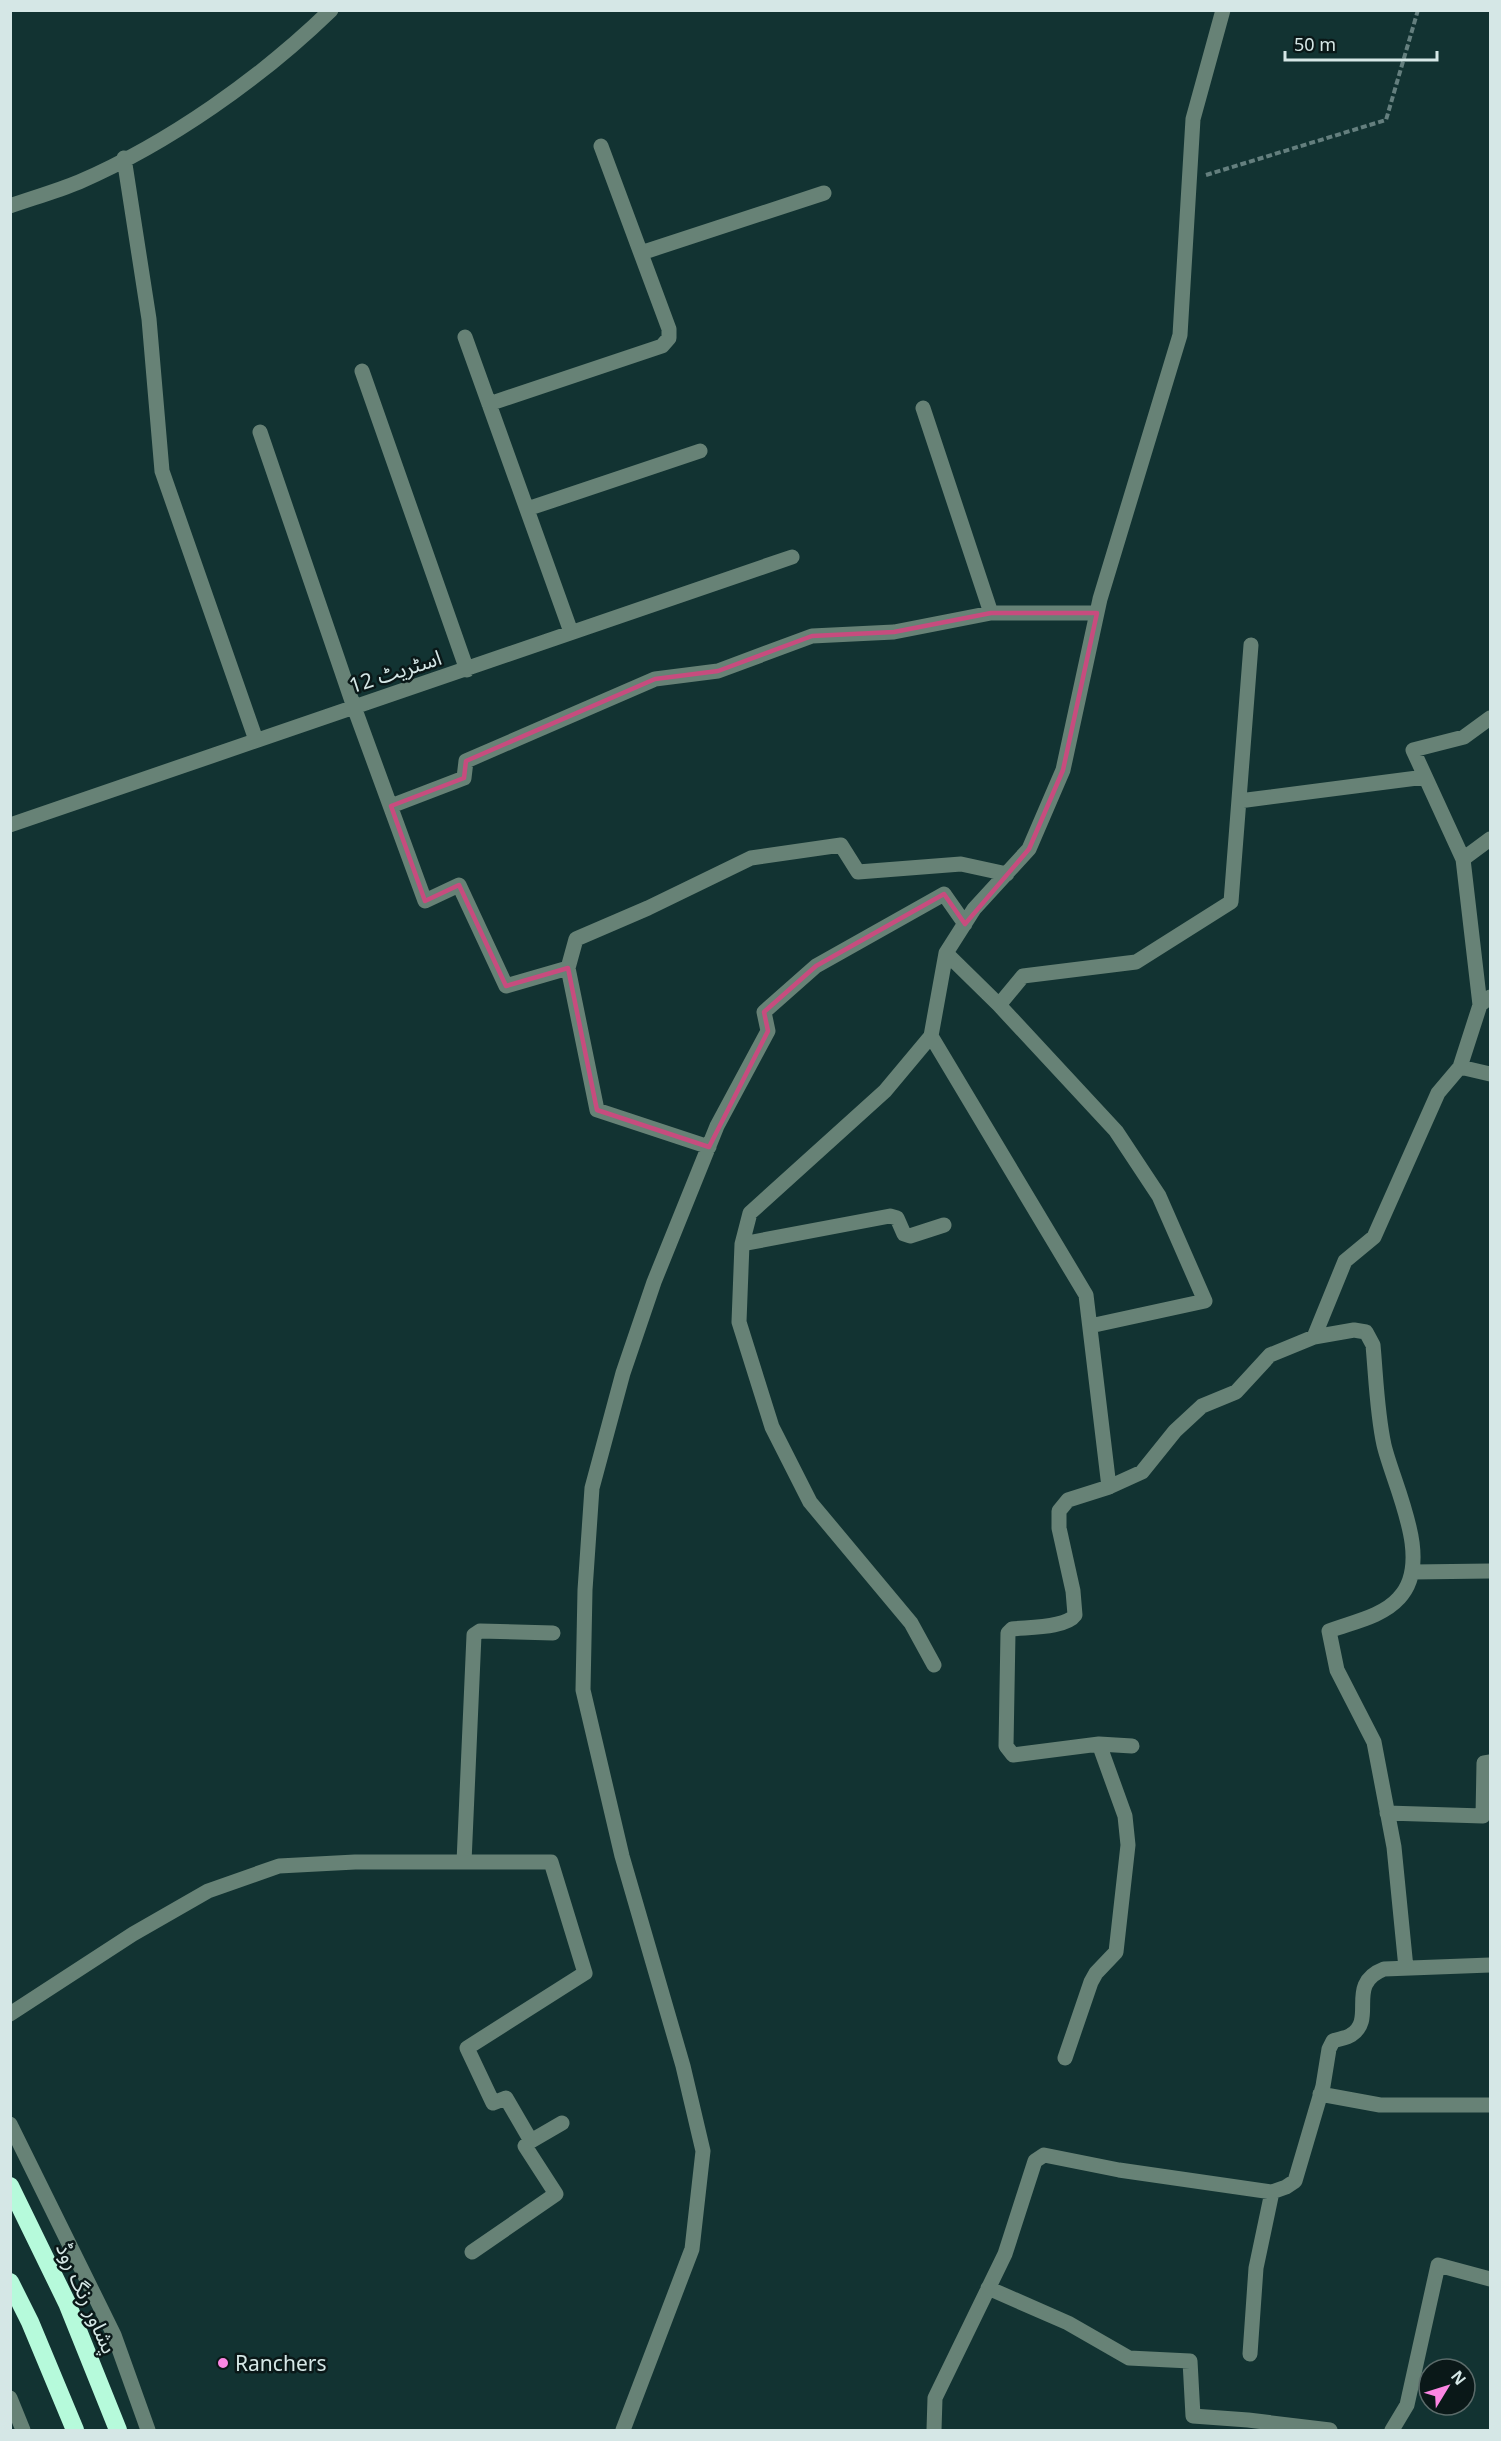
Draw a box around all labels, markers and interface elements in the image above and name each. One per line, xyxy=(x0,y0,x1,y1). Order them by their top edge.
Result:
scale bar xyxy=(1285,24,1436,62)
text: 50 m xyxy=(1294,32,1336,56)
street label: اسٹریٹ 12 xyxy=(345,643,445,699)
street label: پشاور رنگ روڈ xyxy=(50,2238,124,2358)
place label: Ranchers xyxy=(235,2349,326,2377)
marker: Ranchers xyxy=(216,2356,230,2370)
north arrow xyxy=(1417,2357,1477,2417)
text: N xyxy=(1446,2366,1471,2390)

